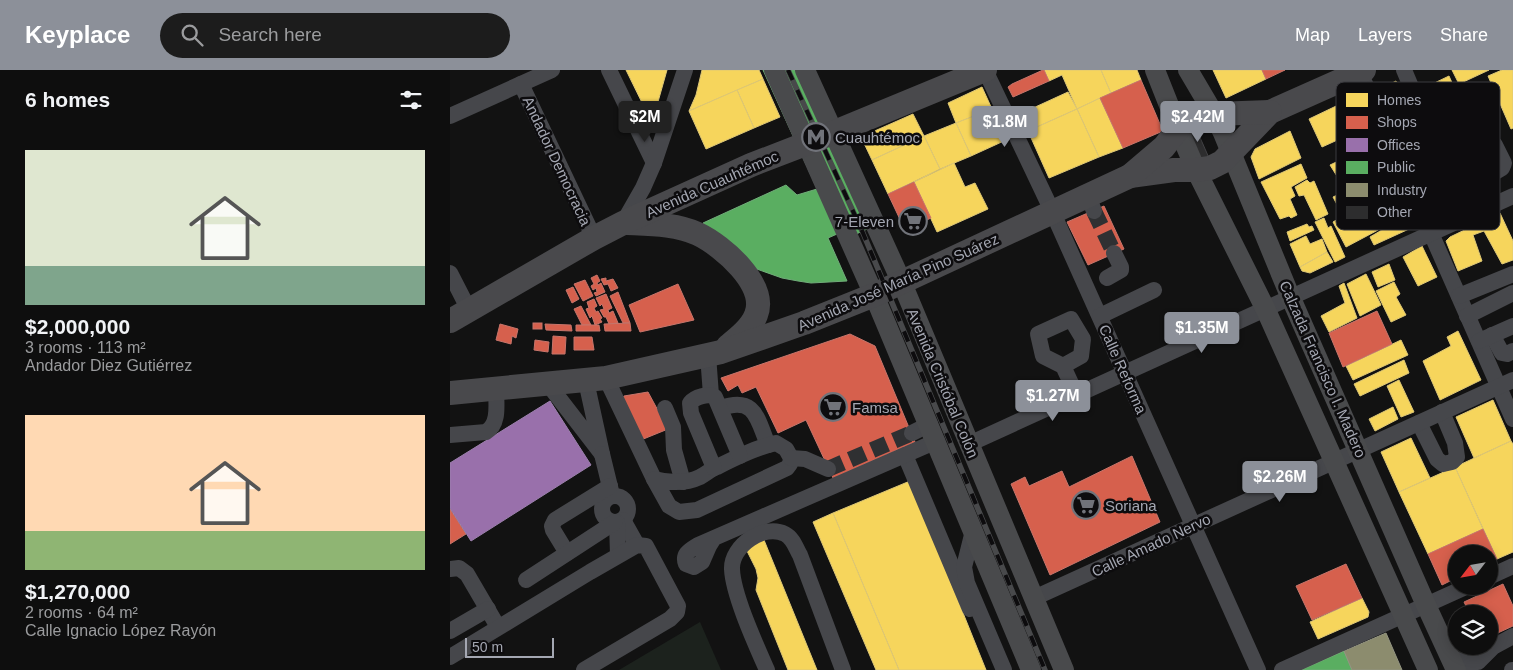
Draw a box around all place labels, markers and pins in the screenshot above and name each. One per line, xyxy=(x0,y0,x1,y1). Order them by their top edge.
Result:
pin: $2M xyxy=(621,100,669,143)
pin: $2.42M xyxy=(1157,100,1239,143)
pin: $1.8M xyxy=(970,106,1040,148)
metro station icon: Cuauhtémoc xyxy=(801,122,831,152)
place label: Cuauhtémoc xyxy=(835,129,921,146)
supermarket icon: 7-Eleven xyxy=(898,206,928,236)
place label: 7-Eleven xyxy=(835,213,894,230)
pin: $1.35M xyxy=(1161,312,1243,354)
pin: $1.27M xyxy=(1012,380,1094,422)
supermarket icon: Famsa xyxy=(818,392,848,422)
place label: Famsa xyxy=(852,399,899,416)
pin: $2.26M xyxy=(1239,460,1321,503)
supermarket icon: Soriana xyxy=(1071,490,1101,520)
place label: Soriana xyxy=(1105,497,1157,514)

